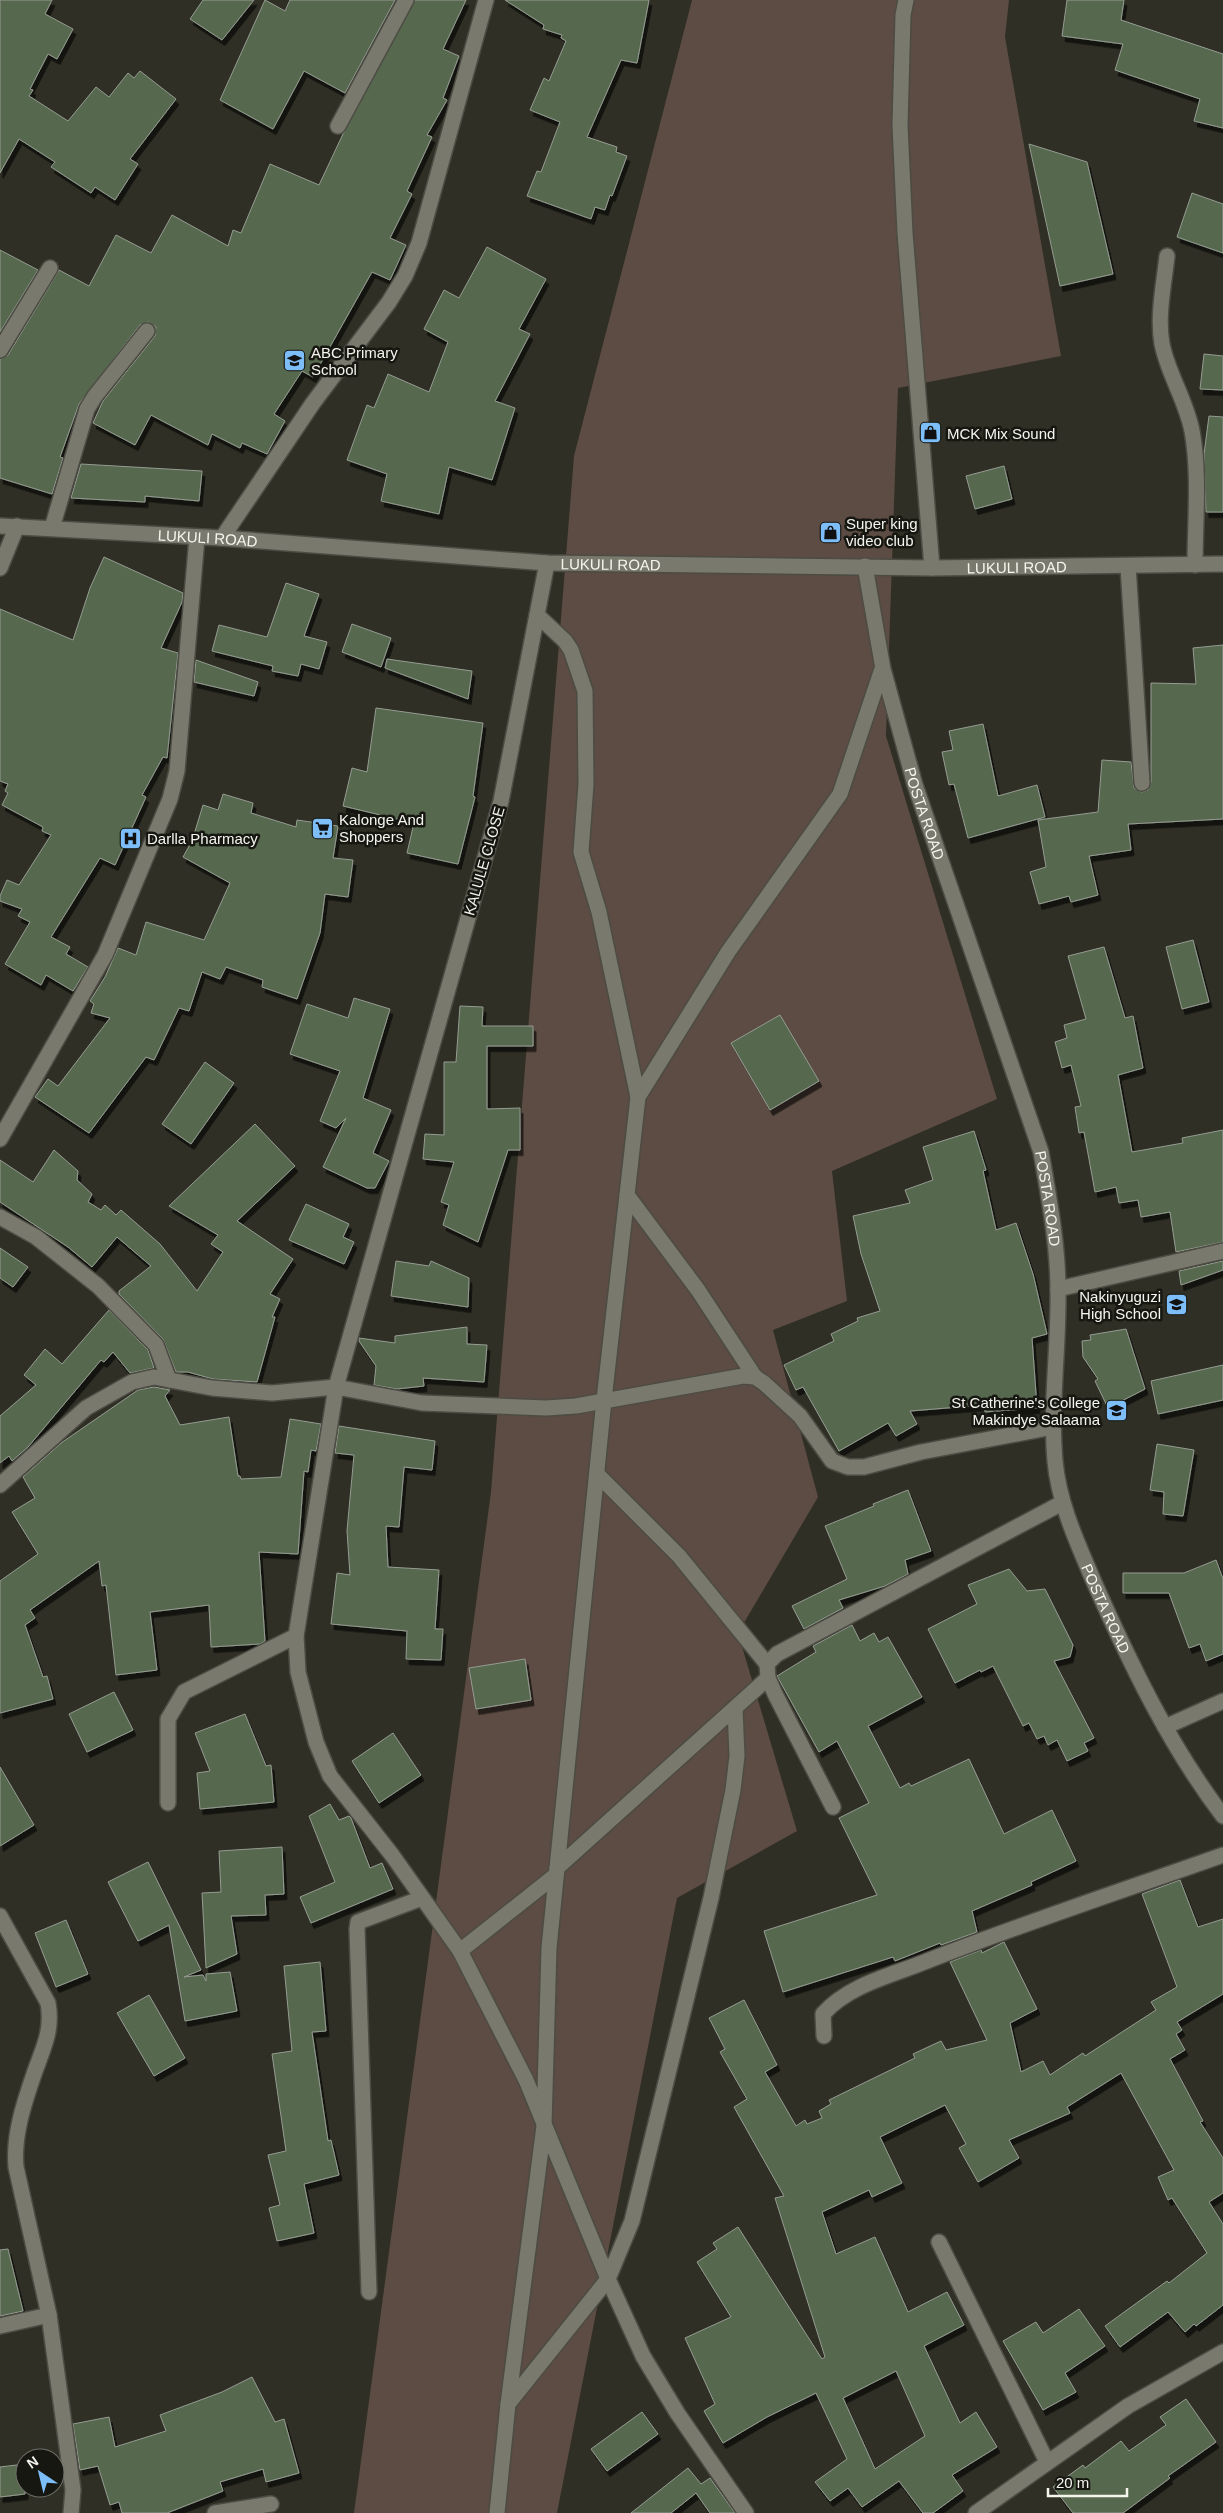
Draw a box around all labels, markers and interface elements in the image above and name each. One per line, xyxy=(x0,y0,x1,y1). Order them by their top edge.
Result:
place label: ABC Primary School xyxy=(311,344,398,378)
school or university icon: ABC Primary School xyxy=(283,349,307,373)
shop icon: MCK Mix Sound xyxy=(919,421,943,445)
place label: MCK Mix Sound xyxy=(947,425,1055,442)
place label: Super king video club xyxy=(846,515,918,549)
shop icon: Super king video club xyxy=(818,520,842,544)
street label: LUKULI ROAD xyxy=(157,526,258,549)
street label: LUKULI ROAD xyxy=(561,555,661,573)
street label: LUKULI ROAD xyxy=(967,558,1067,576)
street label: POSTA ROAD xyxy=(902,765,949,862)
street label: KALULE CLOSE xyxy=(460,805,508,917)
place label: Kalonge And Shoppers xyxy=(339,811,424,845)
supermarket icon: Kalonge And Shoppers xyxy=(311,816,335,840)
hospital icon: Darlla Pharmacy xyxy=(119,826,143,850)
place label: Darlla Pharmacy xyxy=(147,830,258,847)
street label: POSTA ROAD xyxy=(1032,1149,1064,1247)
place label: Nakinyuguzi High School xyxy=(1079,1288,1161,1322)
school or university icon: Nakinyuguzi High School xyxy=(1165,1293,1189,1317)
place label: St Catherine's College Makindye Salaama xyxy=(951,1394,1101,1428)
school or university icon: St Catherine's College Makindye Salaama xyxy=(1104,1399,1128,1423)
street label: POSTA ROAD xyxy=(1079,1561,1134,1656)
north arrow xyxy=(15,2448,65,2498)
text: N xyxy=(24,2453,41,2472)
scale bar xyxy=(1048,2466,1127,2498)
text: 20 m xyxy=(1056,2474,1089,2491)

